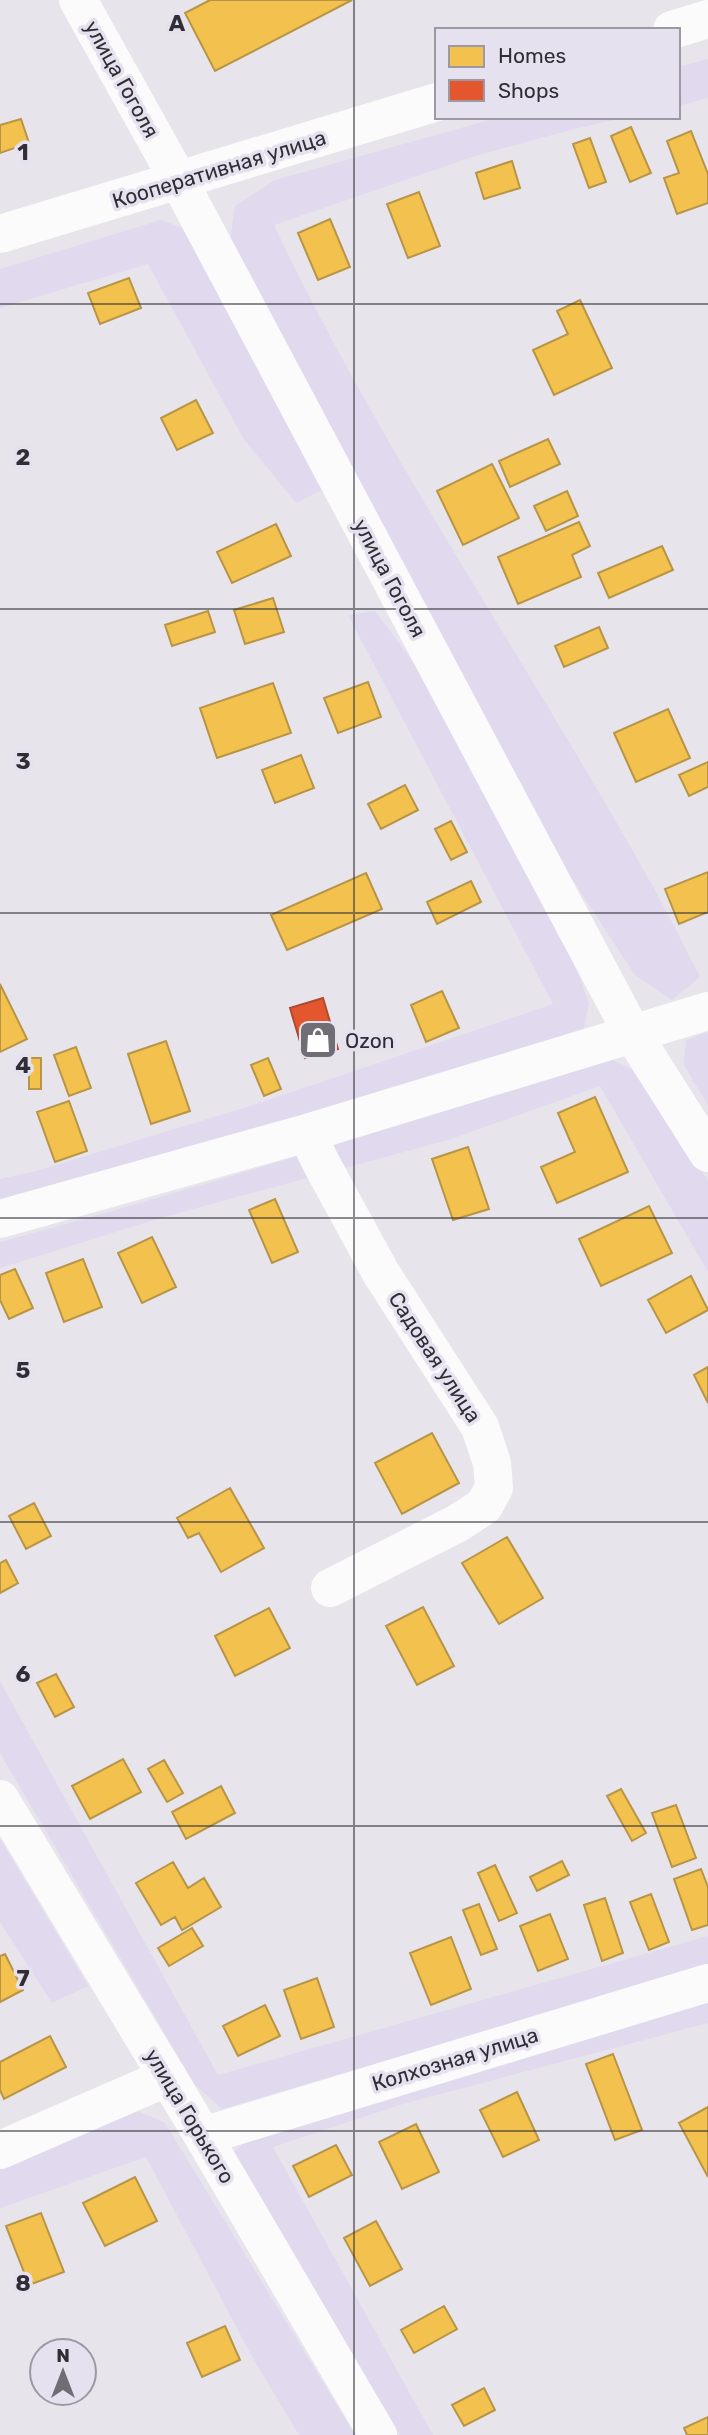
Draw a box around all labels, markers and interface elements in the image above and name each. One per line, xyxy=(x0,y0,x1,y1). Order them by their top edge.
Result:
text: A xyxy=(169,9,186,37)
street label: улица Гоголя xyxy=(79,16,165,142)
legend xyxy=(435,28,680,119)
text: Homes xyxy=(498,43,566,68)
text: Shops xyxy=(498,78,559,103)
street label: Кооперативная улица xyxy=(109,125,329,213)
text: 1 xyxy=(17,138,29,166)
text: 2 xyxy=(16,443,30,471)
street label: улица Гоголя xyxy=(348,515,432,641)
text: 3 xyxy=(15,747,31,775)
shop icon: Ozon xyxy=(297,1019,339,1061)
place label: Ozon xyxy=(345,1028,395,1053)
text: 4 xyxy=(15,1051,31,1079)
street label: Садовая улица xyxy=(384,1287,486,1427)
text: 5 xyxy=(16,1356,31,1384)
text: 6 xyxy=(16,1660,31,1688)
text: 7 xyxy=(16,1964,30,1992)
street label: Колхозная улица xyxy=(369,2022,541,2096)
street label: улица Горького xyxy=(140,2044,240,2188)
text: 8 xyxy=(15,2269,31,2297)
north arrow xyxy=(28,2337,98,2407)
text: N xyxy=(56,2344,70,2367)

